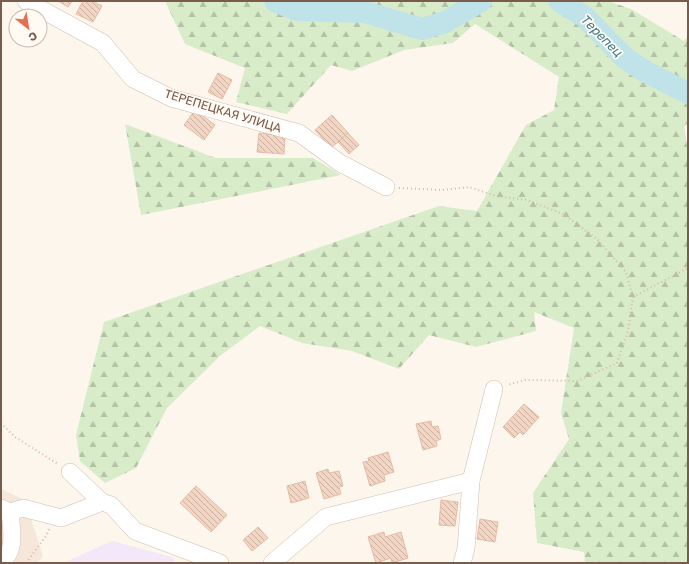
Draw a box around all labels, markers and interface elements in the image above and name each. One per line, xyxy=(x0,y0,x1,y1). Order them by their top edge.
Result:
north arrow xyxy=(8,8,48,48)
water label: Терепец xyxy=(578,12,626,60)
text: С xyxy=(26,29,39,44)
street label: ТЕРЕПЕЦКАЯ УЛИЦА xyxy=(163,87,283,135)

